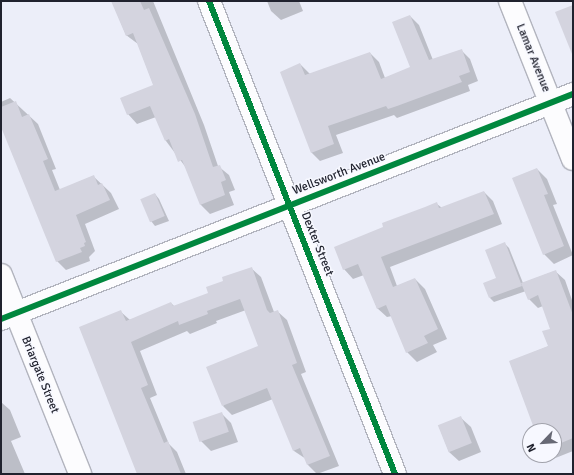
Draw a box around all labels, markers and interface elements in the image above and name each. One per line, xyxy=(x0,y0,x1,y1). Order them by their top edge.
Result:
street label: Lamar Avenue xyxy=(513,22,553,94)
street label: Wellsworth Avenue xyxy=(291,150,387,198)
street label: Dexter Street xyxy=(298,210,336,278)
street label: Briargate Street xyxy=(18,334,62,416)
north arrow xyxy=(522,423,562,463)
text: N xyxy=(524,442,539,454)

